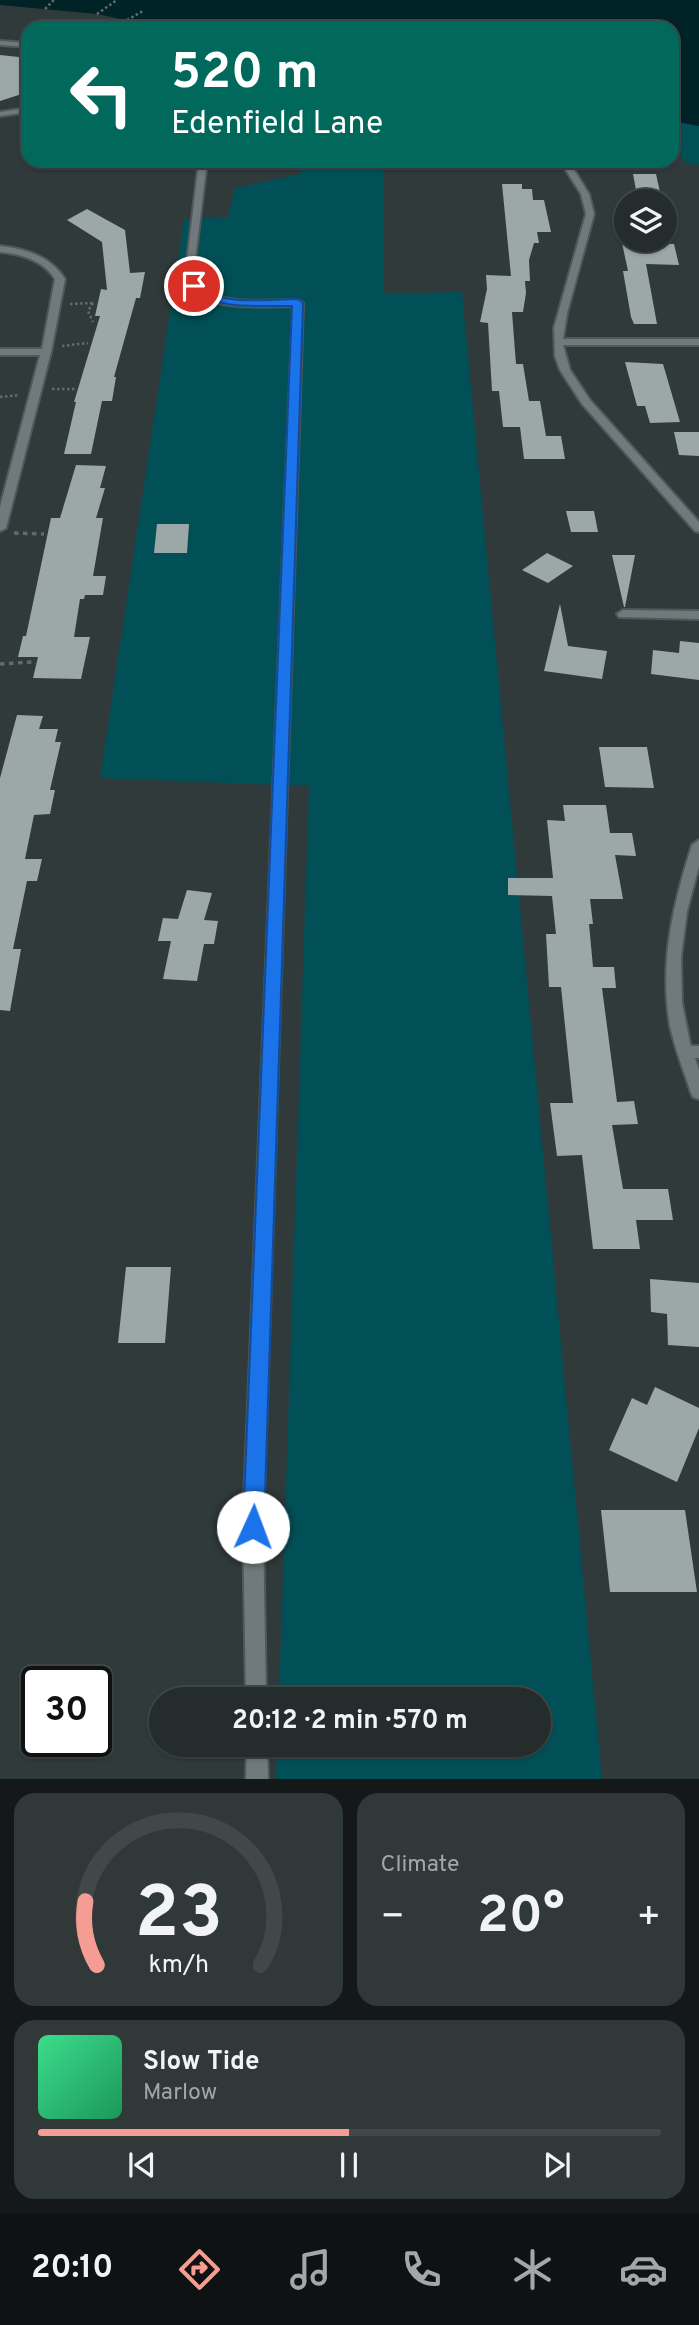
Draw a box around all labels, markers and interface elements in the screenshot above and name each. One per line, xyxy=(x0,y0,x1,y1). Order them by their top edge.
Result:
text: 520 m xyxy=(171,44,318,106)
icon: left xyxy=(56,49,147,140)
text: Edenfield Lane xyxy=(171,105,383,145)
map controls xyxy=(614,189,677,252)
button: layers xyxy=(614,189,677,252)
pin xyxy=(164,256,224,316)
icon: arrive xyxy=(175,267,213,305)
position arrow xyxy=(216,1490,290,1564)
speed limit sign: 30 xyxy=(21,1666,112,1757)
text: 20:12 · 2 min · 570 m xyxy=(232,1705,468,1738)
text: Climate xyxy=(381,1851,459,1880)
text: 23 xyxy=(134,1872,222,1964)
text: 20° xyxy=(477,1885,565,1951)
text: − xyxy=(381,1894,405,1943)
text: + xyxy=(636,1894,661,1943)
text: km/h xyxy=(148,1950,209,1982)
text: Slow Tide xyxy=(143,2046,260,2079)
text: Marlow xyxy=(143,2079,217,2108)
icon: previous xyxy=(123,2146,161,2184)
icon: pause xyxy=(330,2146,368,2184)
icon: next xyxy=(538,2146,576,2184)
icon: directions xyxy=(175,2245,224,2294)
icon: music xyxy=(286,2245,335,2294)
icon: phone xyxy=(397,2245,446,2294)
icon: climate xyxy=(508,2245,557,2294)
icon: car xyxy=(619,2245,668,2294)
text: 20:10 xyxy=(31,2249,113,2289)

